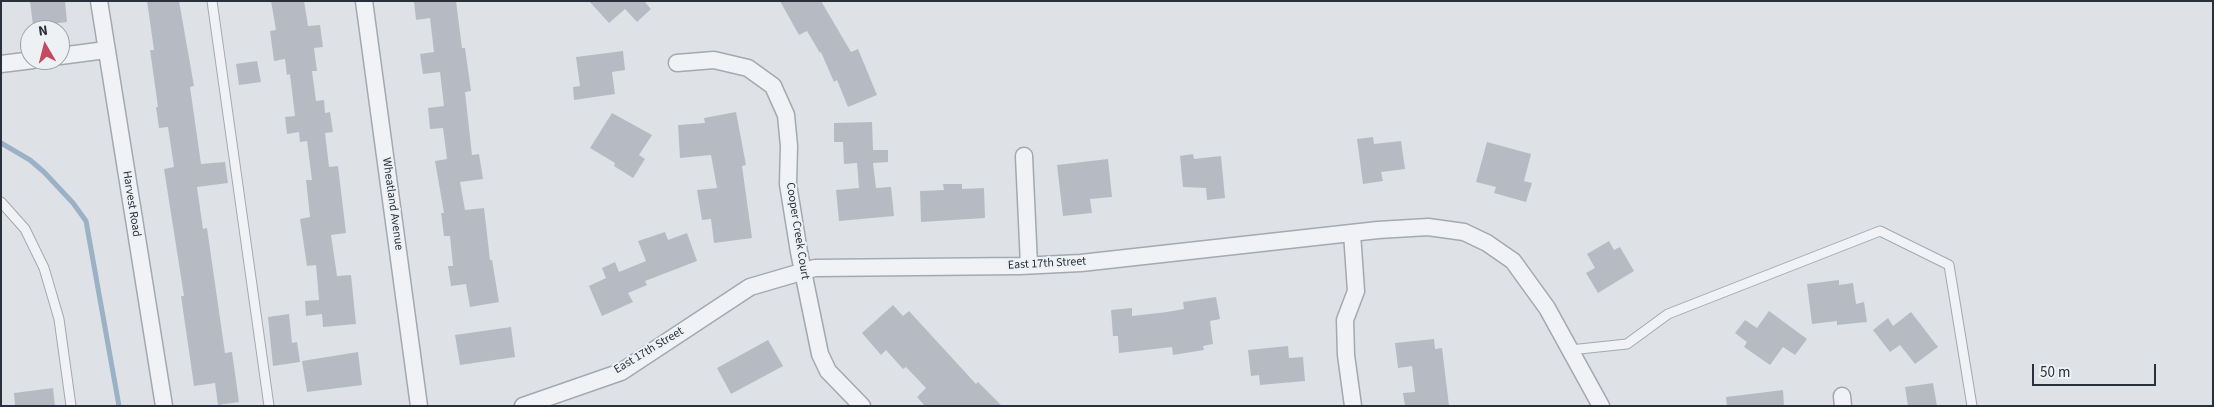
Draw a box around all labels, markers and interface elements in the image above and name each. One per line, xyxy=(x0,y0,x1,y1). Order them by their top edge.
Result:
north arrow xyxy=(20,20,70,70)
text: N xyxy=(37,21,49,42)
street label: Wheatland Avenue xyxy=(378,157,406,251)
street label: Harvest Road xyxy=(119,170,143,238)
street label: Cooper Creek Court xyxy=(782,181,812,281)
street label: East 17th Street xyxy=(1007,255,1087,273)
street label: East 17th Street xyxy=(612,325,686,377)
scale bar xyxy=(2034,354,2158,386)
text: 50 m xyxy=(2040,362,2070,383)

